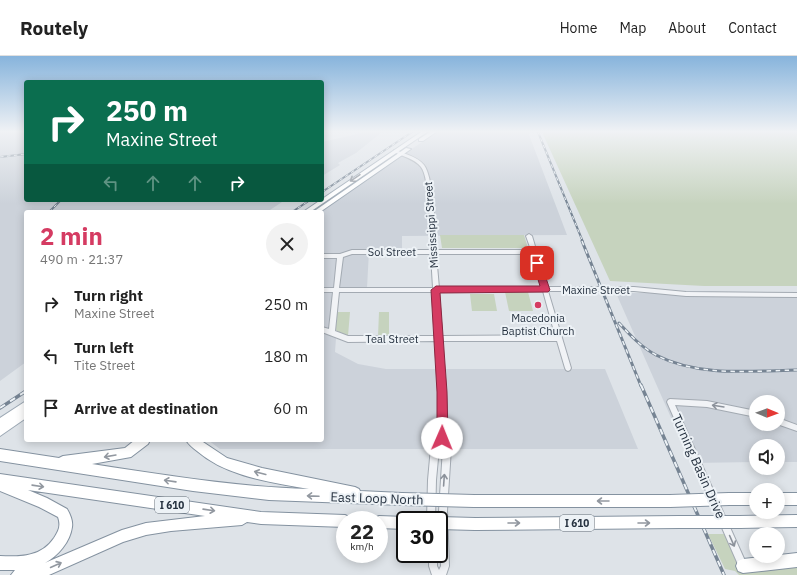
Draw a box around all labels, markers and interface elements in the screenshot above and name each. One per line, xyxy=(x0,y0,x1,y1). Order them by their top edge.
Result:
text: Routely xyxy=(20,16,88,40)
text: Home xyxy=(560,19,597,37)
text: Map xyxy=(619,19,646,37)
text: About xyxy=(668,19,706,37)
text: Contact xyxy=(728,19,777,37)
text: 250 m xyxy=(106,92,188,129)
icon: right xyxy=(40,96,92,148)
text: Maxine Street xyxy=(106,128,218,151)
icon: left xyxy=(100,172,122,194)
icon: ahead xyxy=(142,172,164,194)
icon: ahead xyxy=(184,172,206,194)
icon: right xyxy=(226,172,248,194)
one-way arrow xyxy=(349,174,360,182)
street label: Mississippi Street xyxy=(421,181,441,269)
text: 2 min xyxy=(40,220,103,252)
button: close xyxy=(266,223,308,265)
street label: Sol Street xyxy=(368,245,416,259)
pin xyxy=(520,246,554,280)
text: 490 m · 21:37 xyxy=(40,251,123,268)
icon: arrive xyxy=(526,252,548,274)
street label: Maxine Street xyxy=(562,283,630,297)
text: Turn right xyxy=(74,286,143,305)
icon: right xyxy=(40,293,62,315)
text: 250 m xyxy=(264,295,308,314)
marker: Macedonia Baptist Church xyxy=(533,300,543,310)
text: Maxine Street xyxy=(74,305,155,322)
place label: Macedonia Baptist Church xyxy=(502,311,574,338)
street label: Teal Street xyxy=(365,332,419,346)
text: Turn left xyxy=(74,338,134,357)
icon: left xyxy=(40,345,62,367)
text: 180 m xyxy=(264,347,308,366)
text: Tite Street xyxy=(74,357,135,374)
north arrow xyxy=(749,395,785,431)
map controls xyxy=(749,395,785,563)
icon: arrive xyxy=(40,397,62,419)
text: Arrive at destination xyxy=(74,399,218,418)
text: 60 m xyxy=(273,399,308,418)
one-way arrow xyxy=(712,402,725,410)
street label: Turning Basin Drive xyxy=(668,411,729,521)
position arrow xyxy=(421,417,463,459)
button: sound xyxy=(749,439,785,475)
one-way arrow xyxy=(104,452,117,460)
one-way arrow xyxy=(253,469,266,476)
one-way arrow xyxy=(440,474,447,487)
one-way arrow xyxy=(164,477,177,485)
one-way arrow xyxy=(32,482,45,490)
button: + xyxy=(749,483,785,519)
street label: East Loop North xyxy=(330,488,424,509)
one-way arrow xyxy=(307,492,320,500)
road number: I 610 xyxy=(155,497,189,513)
one-way arrow xyxy=(597,497,610,505)
one-way arrow xyxy=(202,506,215,514)
speed limit sign: 30 xyxy=(396,511,448,563)
road number: I 610 xyxy=(560,515,594,531)
text: 22 xyxy=(350,518,374,545)
one-way arrow xyxy=(507,519,520,527)
one-way arrow xyxy=(637,519,650,527)
button: − xyxy=(749,527,785,563)
one-way arrow xyxy=(729,535,736,547)
text: km/h xyxy=(350,540,374,553)
one-way arrow xyxy=(50,561,62,568)

